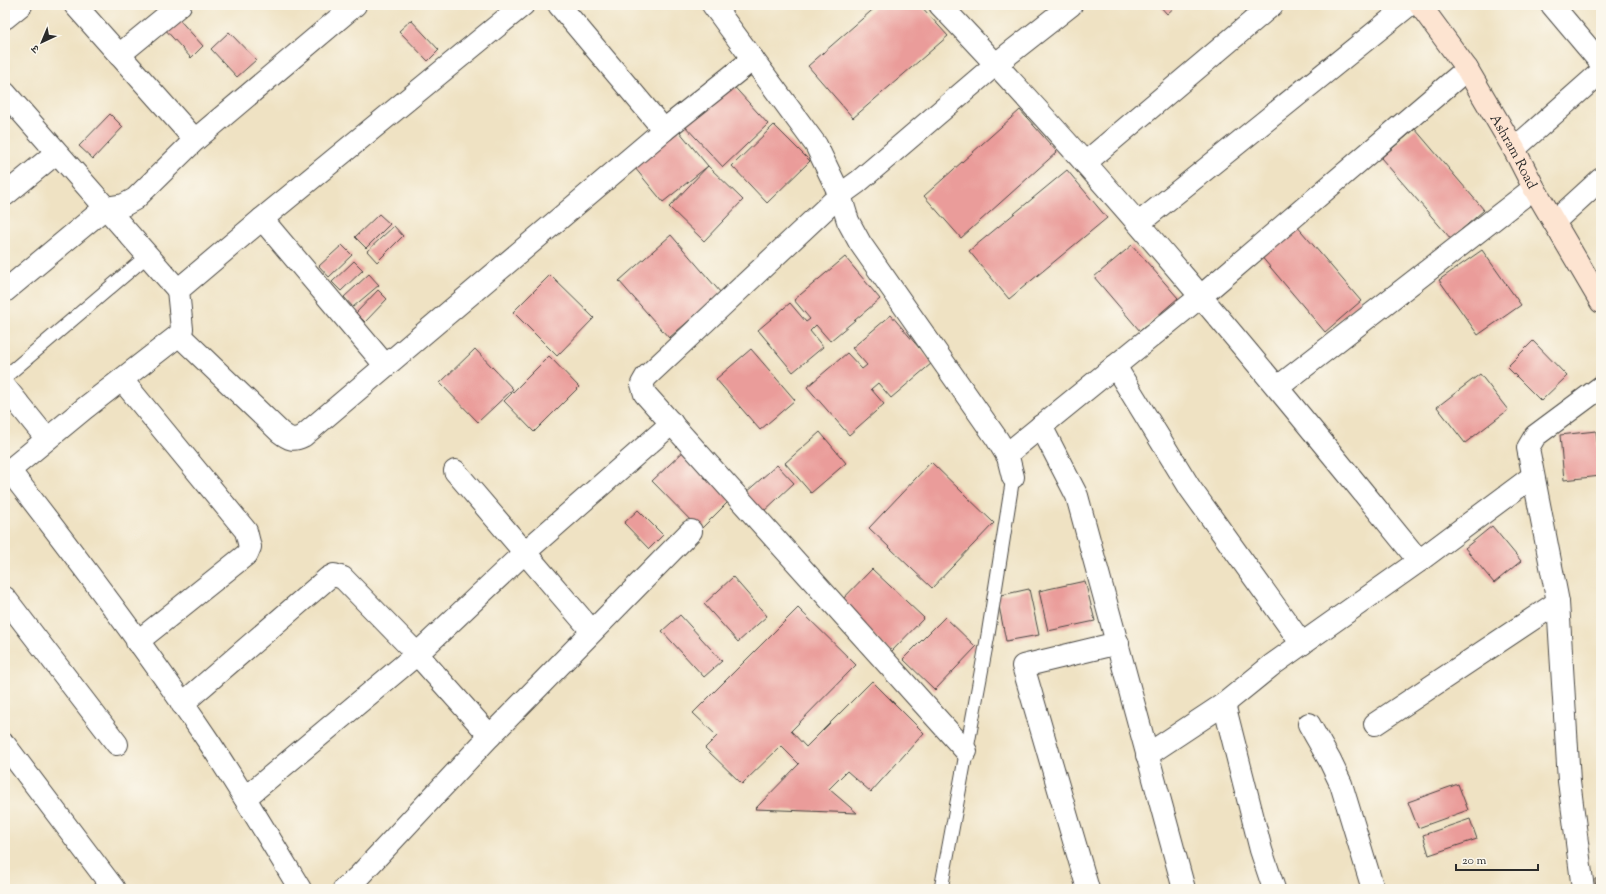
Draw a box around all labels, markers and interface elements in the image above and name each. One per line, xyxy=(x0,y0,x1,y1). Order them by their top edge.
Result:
north arrow xyxy=(22,22,62,62)
text: उ xyxy=(27,40,44,57)
street label: Ashram Road xyxy=(1484,111,1541,193)
scale bar xyxy=(1456,846,1538,872)
text: 20 m xyxy=(1462,852,1487,870)

